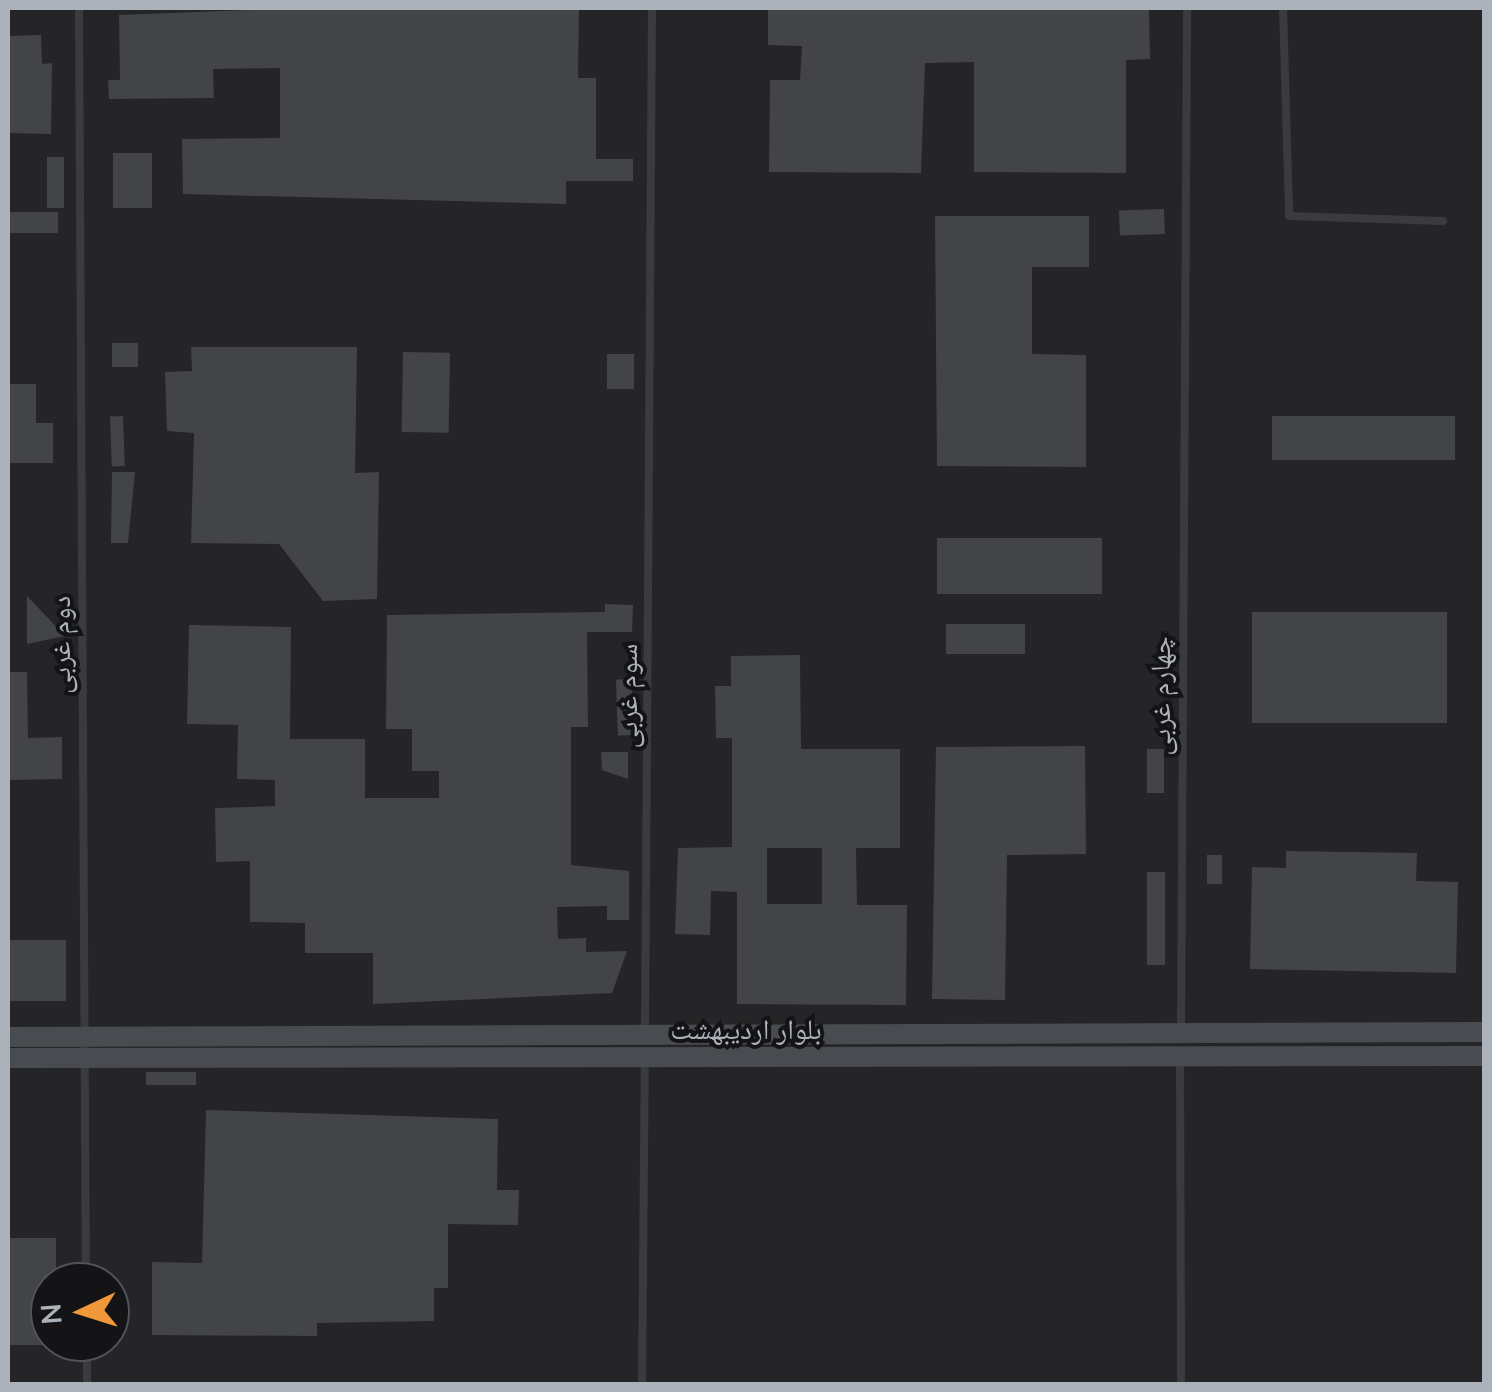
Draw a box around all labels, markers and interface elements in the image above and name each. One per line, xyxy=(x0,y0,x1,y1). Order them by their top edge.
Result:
street label: دوم غربی xyxy=(44,596,78,694)
street label: چهارم غربی xyxy=(1144,636,1178,756)
street label: سوم غربی xyxy=(611,644,645,748)
street label: بلوار اردیبهشت xyxy=(670,1013,822,1047)
north arrow xyxy=(30,1262,130,1362)
text: N xyxy=(32,1302,72,1326)

